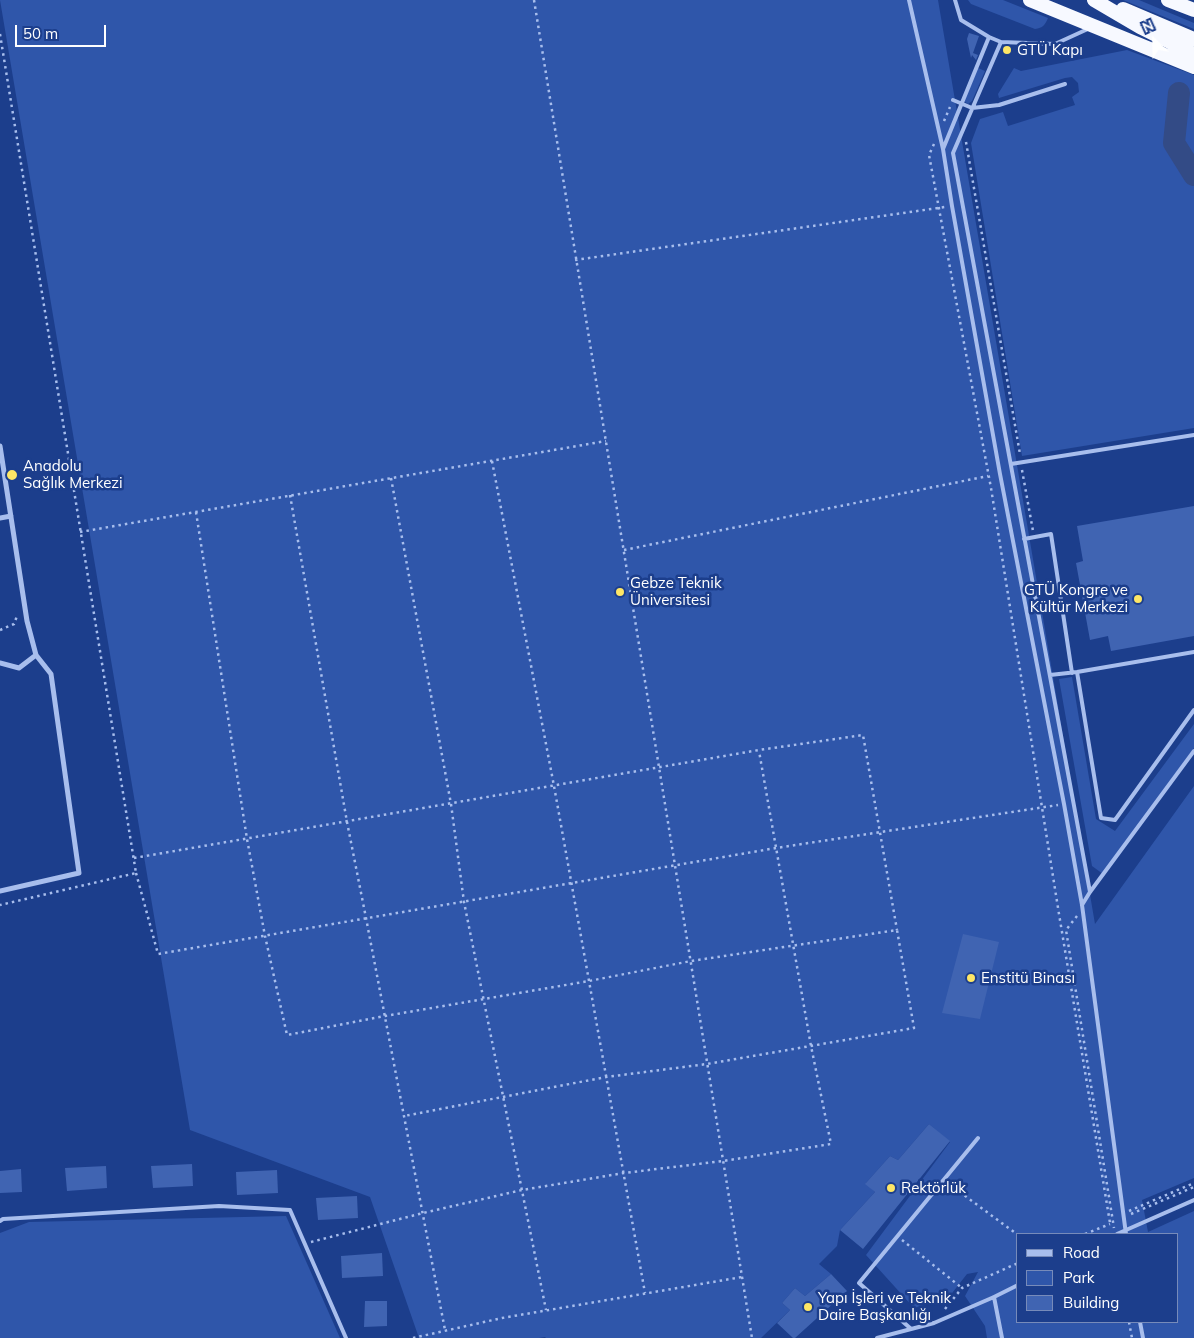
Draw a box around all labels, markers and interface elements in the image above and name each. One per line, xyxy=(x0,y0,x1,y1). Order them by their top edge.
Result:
scale bar xyxy=(18,15,109,47)
north arrow xyxy=(1129,15,1179,65)
text: N xyxy=(1139,16,1156,37)
text: 50 m xyxy=(23,24,58,43)
place label: GTÜ Kapı xyxy=(1017,41,1083,59)
marker: GTÜ Kapı xyxy=(1001,44,1013,56)
place label: Anadolu Sağlık Merkezi xyxy=(23,457,123,492)
marker: Anadolu Sağlık Merkezi xyxy=(5,468,19,482)
place label: Gebze Teknik Üniversitesi xyxy=(630,574,722,609)
place label: GTÜ Kongre ve Kültür Merkezi xyxy=(1024,581,1128,616)
marker: Gebze Teknik Üniversitesi xyxy=(614,586,626,598)
marker: GTÜ Kongre ve Kültür Merkezi xyxy=(1132,593,1144,605)
place label: Enstitü Binası xyxy=(981,969,1075,987)
marker: Enstitü Binası xyxy=(965,972,977,984)
place label: Rektörlük xyxy=(901,1179,966,1197)
marker: Rektörlük xyxy=(885,1182,897,1194)
legend xyxy=(1016,1233,1179,1323)
text: Road xyxy=(1063,1243,1100,1262)
text: Park xyxy=(1063,1268,1095,1287)
place label: Yapı İşleri ve Teknik Daire Başkanlığı xyxy=(818,1289,951,1324)
text: Building xyxy=(1063,1293,1119,1312)
marker: Yapı İşleri ve Teknik Daire Başkanlığı xyxy=(802,1301,814,1313)

